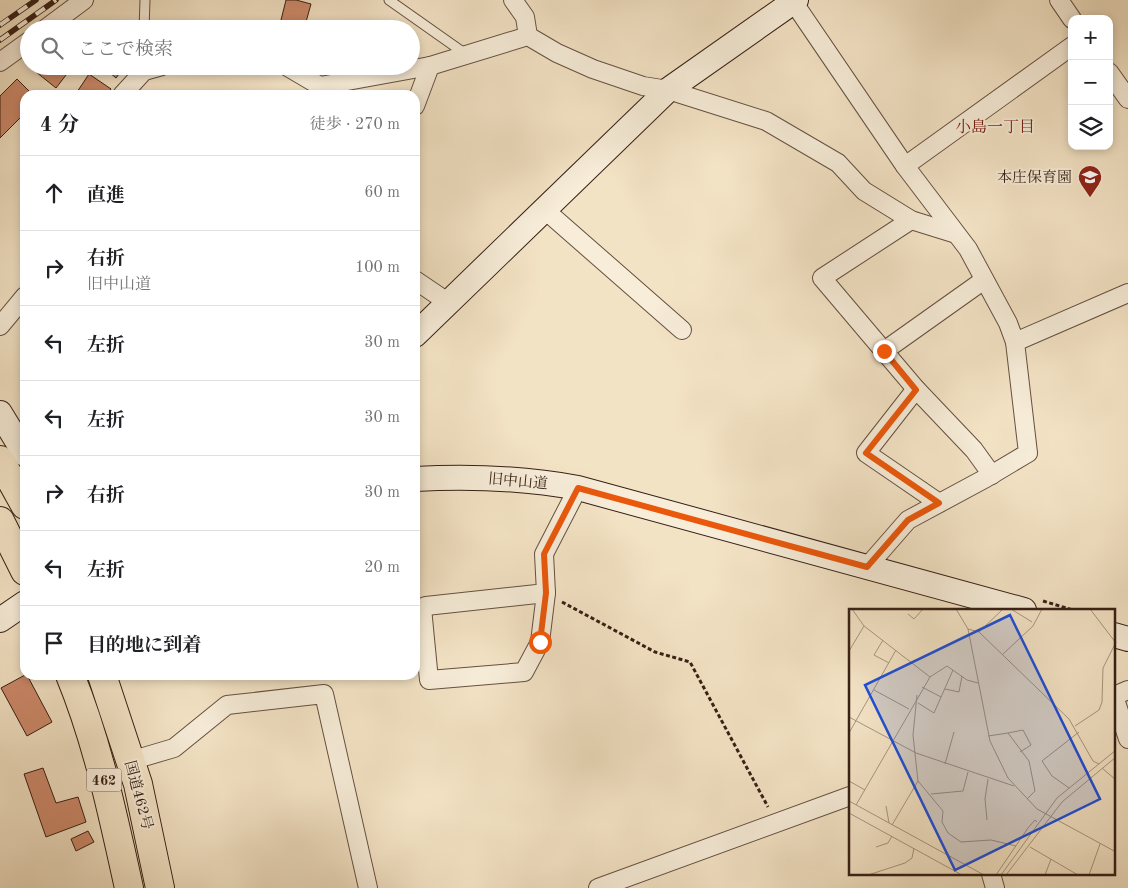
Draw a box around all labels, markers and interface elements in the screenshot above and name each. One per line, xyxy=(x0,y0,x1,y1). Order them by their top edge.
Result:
map controls xyxy=(1068,15,1113,150)
button: + xyxy=(1068,15,1113,60)
search box xyxy=(20,20,420,75)
icon: search xyxy=(38,34,66,62)
text: ここで検索 xyxy=(78,41,173,60)
button: − xyxy=(1068,60,1113,105)
button: layers xyxy=(1068,105,1113,150)
text: 4 分 xyxy=(40,115,79,136)
text: 徒歩 · 270 m xyxy=(310,117,400,133)
district label: 小島一丁目 xyxy=(955,118,1035,136)
school or university icon: 本庄保育園 xyxy=(1077,164,1103,198)
place label: 本庄保育園 xyxy=(997,169,1072,186)
icon: ahead xyxy=(40,179,68,207)
text: 60 m xyxy=(364,185,400,201)
text: 直進 xyxy=(87,187,125,206)
text: 右折 xyxy=(87,250,125,269)
icon: right xyxy=(40,254,68,282)
text: 100 m xyxy=(355,260,400,276)
text: 旧中山道 xyxy=(87,277,151,293)
icon: left xyxy=(40,329,68,357)
text: 30 m xyxy=(364,335,400,351)
text: 左折 xyxy=(87,337,125,356)
route end xyxy=(873,340,896,363)
icon: left xyxy=(40,404,68,432)
text: 30 m xyxy=(364,410,400,426)
text: 左折 xyxy=(87,412,125,431)
street label: 旧中山道 xyxy=(487,470,549,493)
icon: right xyxy=(40,479,68,507)
text: 30 m xyxy=(364,485,400,501)
text: 右折 xyxy=(87,487,125,506)
icon: left xyxy=(40,554,68,582)
text: 20 m xyxy=(364,560,400,576)
text: 左折 xyxy=(87,562,125,581)
inset map xyxy=(849,609,1116,876)
icon: arrive xyxy=(40,629,68,657)
route start xyxy=(529,631,552,654)
text: 目的地に到着 xyxy=(87,637,201,656)
street label: 国道462号 xyxy=(121,759,156,832)
road number: 462 xyxy=(86,768,122,792)

